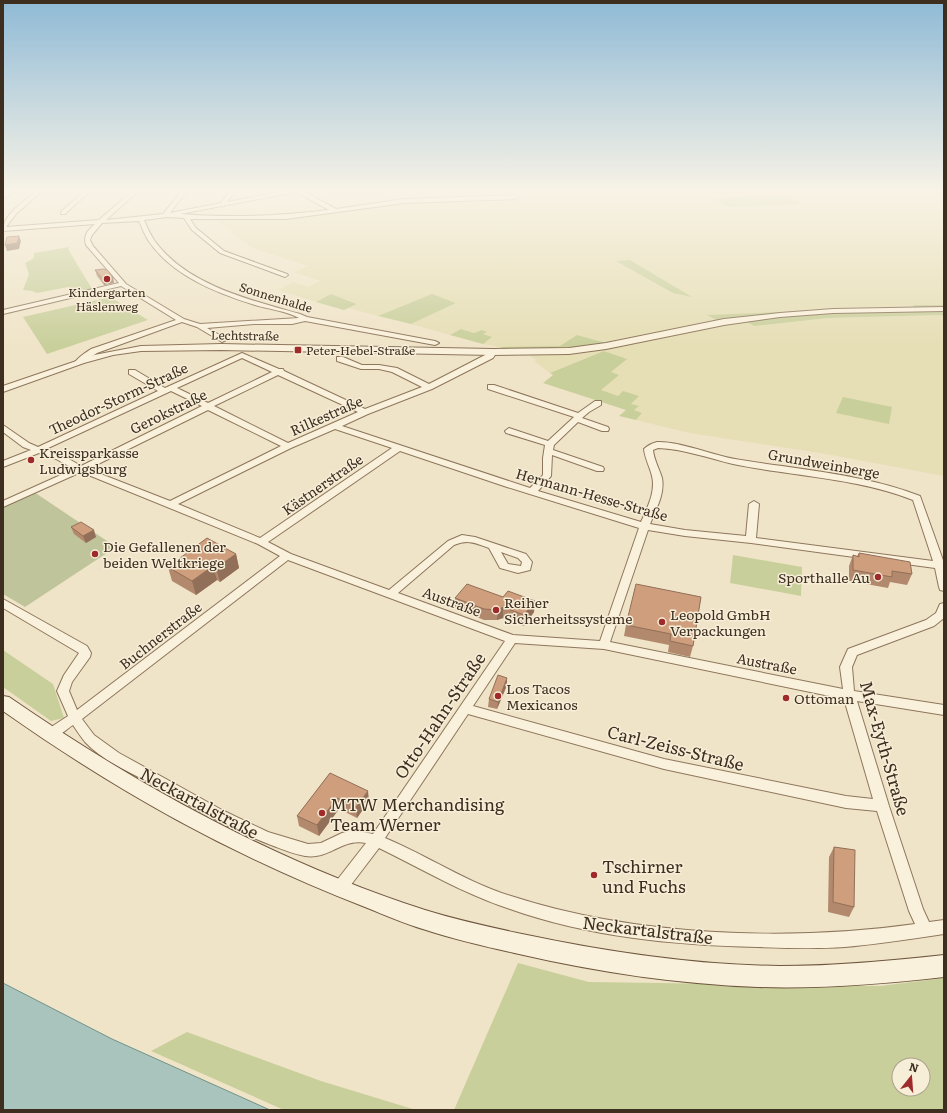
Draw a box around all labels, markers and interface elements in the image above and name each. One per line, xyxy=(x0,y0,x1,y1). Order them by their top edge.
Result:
marker: Kindergarten Häslenweg xyxy=(102,274,112,284)
street label: Sonnenhalde xyxy=(237,277,315,317)
place label: Kindergarten Häslenweg xyxy=(68,283,146,315)
street label: Lechtstraße xyxy=(211,325,279,345)
place label: Peter-Hebel-Straße xyxy=(306,341,415,359)
marker: Peter-Hebel-Straße xyxy=(293,345,303,355)
street label: Theodor-Storm-Straße xyxy=(45,357,191,439)
street label: Gerokstraße xyxy=(126,384,210,438)
street label: Rilkestraße xyxy=(287,390,365,440)
place label: Kreissparkasse Ludwigsburg xyxy=(39,442,139,478)
street label: Grundweinberge xyxy=(767,443,881,483)
street label: Kästnerstraße xyxy=(277,449,367,519)
marker: Kreissparkasse Ludwigsburg xyxy=(26,455,36,465)
street label: Hermann-Hesse-Straße xyxy=(514,463,670,525)
place label: Die Gefallenen der beiden Weltkriege xyxy=(103,536,226,572)
marker: Die Gefallenen der beiden Weltkriege xyxy=(90,549,100,559)
place label: Sporthalle Au xyxy=(778,567,870,587)
marker: Sporthalle Au xyxy=(873,572,883,582)
street label: Austraße xyxy=(420,581,484,621)
place label: Reiher Sicherheitssysteme xyxy=(504,592,633,628)
street label: Buchnerstraße xyxy=(115,596,205,674)
place label: Leopold GmbH Verpackungen xyxy=(670,604,771,640)
marker: Reiher Sicherheitssysteme xyxy=(491,605,501,615)
marker: Leopold GmbH Verpackungen xyxy=(657,617,667,627)
street label: Otto-Hahn-Straße xyxy=(387,647,491,783)
street label: Austraße xyxy=(735,647,799,679)
place label: Los Tacos Mexicanos xyxy=(506,678,578,714)
street label: Max-Eyth-Straße xyxy=(855,678,917,819)
place label: Ottoman xyxy=(794,688,854,708)
marker: Los Tacos Mexicanos xyxy=(493,691,503,701)
marker: Ottoman xyxy=(781,693,791,703)
street label: Carl-Zeiss-Straße xyxy=(605,718,747,776)
street label: Neckartalstraße xyxy=(136,760,264,844)
place label: MTW Merchandising Team Werner xyxy=(330,791,505,836)
marker: MTW Merchandising Team Werner xyxy=(317,808,327,818)
place label: Tschirner und Fuchs xyxy=(602,853,686,898)
marker: Tschirner und Fuchs xyxy=(589,870,599,880)
street label: Neckartalstraße xyxy=(581,909,715,949)
north arrow xyxy=(891,1057,931,1097)
text: N xyxy=(907,1057,921,1075)

